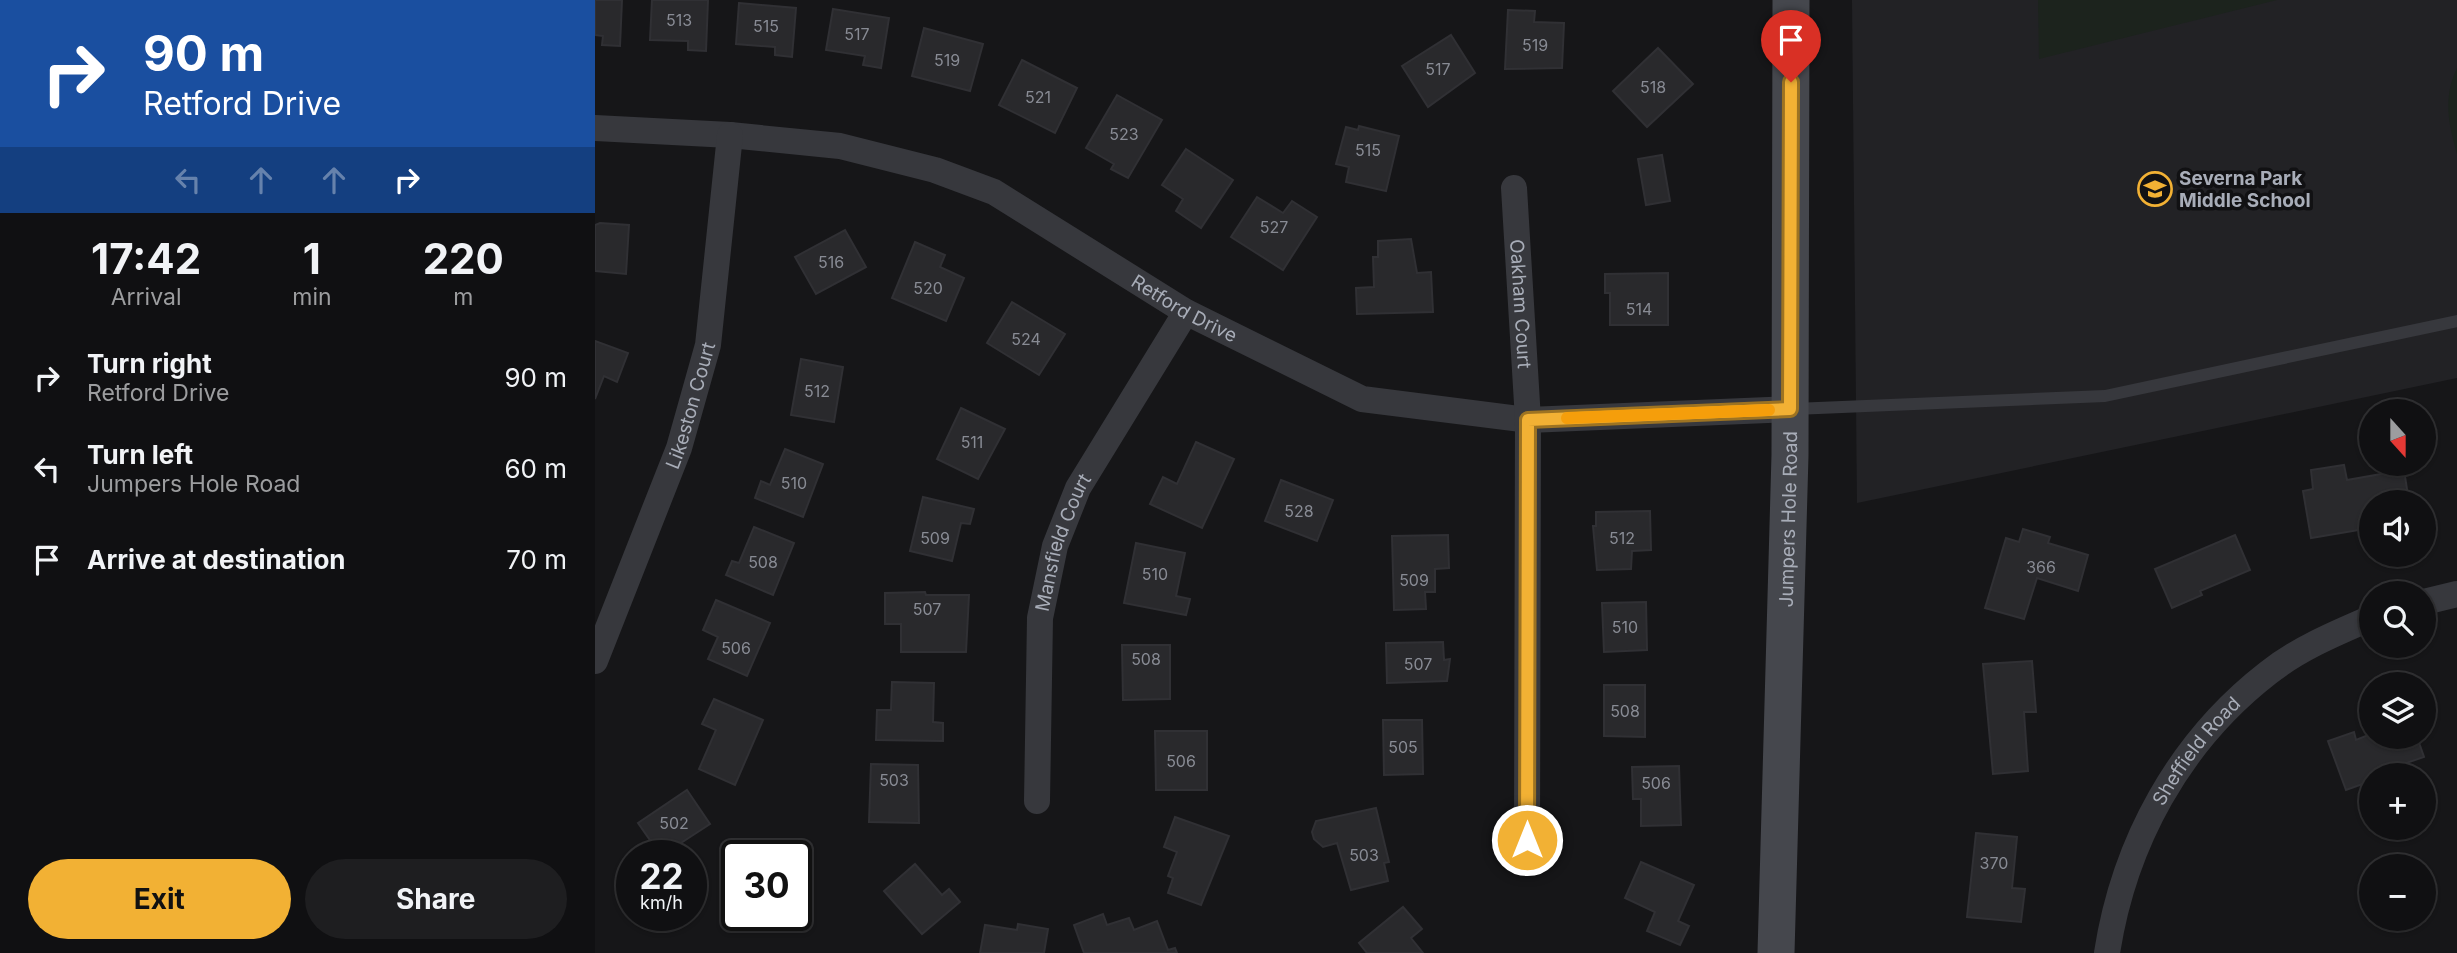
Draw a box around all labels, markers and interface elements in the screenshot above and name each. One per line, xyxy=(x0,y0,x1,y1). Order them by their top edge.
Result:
house number: 513 xyxy=(666,10,692,30)
pin xyxy=(1761,10,1821,82)
house number: 515 xyxy=(753,16,779,36)
icon: arrive xyxy=(1772,21,1810,59)
text: 90 m xyxy=(143,24,264,83)
house number: 517 xyxy=(844,24,870,44)
icon: right xyxy=(28,28,119,119)
house number: 519 xyxy=(1522,35,1548,55)
house number: 519 xyxy=(934,50,960,70)
house number: 517 xyxy=(1425,59,1451,79)
house number: 518 xyxy=(1640,77,1666,97)
text: Retford Drive xyxy=(143,84,341,123)
house number: 521 xyxy=(1025,87,1051,107)
house number: 523 xyxy=(1109,124,1139,144)
house number: 515 xyxy=(1355,140,1381,160)
icon: left xyxy=(169,161,207,199)
icon: ahead xyxy=(242,161,280,199)
icon: ahead xyxy=(315,161,353,199)
icon: right xyxy=(388,161,426,199)
place label: Severna Park Middle School xyxy=(2179,167,2311,212)
school or university icon: Severna Park Middle School xyxy=(2136,170,2174,208)
house number: 527 xyxy=(1260,217,1288,237)
text: 17:42 xyxy=(91,233,201,284)
text: 1 xyxy=(303,233,321,284)
text: 220 xyxy=(423,233,504,284)
street label: Oakham Court xyxy=(1506,238,1536,369)
house number: 516 xyxy=(818,252,844,272)
street label: Retford Drive xyxy=(1127,269,1241,347)
house number: 520 xyxy=(913,278,943,298)
text: Arrival xyxy=(111,283,182,311)
text: min xyxy=(292,283,332,311)
text: m xyxy=(453,283,473,311)
house number: 514 xyxy=(1626,299,1652,319)
house number: 524 xyxy=(1011,329,1041,349)
street label: Likeston Court xyxy=(660,340,720,472)
text: Turn right xyxy=(87,348,212,379)
icon: right xyxy=(28,359,66,397)
text: 90 m xyxy=(504,362,567,393)
text: Retford Drive xyxy=(87,379,229,407)
house number: 512 xyxy=(804,381,830,401)
north arrow xyxy=(2359,399,2436,476)
map controls xyxy=(2359,399,2436,931)
street label: Jumpers Hole Road xyxy=(1774,431,1802,608)
house number: 511 xyxy=(961,432,983,452)
text: Turn left xyxy=(87,439,193,470)
icon: left xyxy=(28,450,66,488)
text: 60 m xyxy=(504,453,567,484)
street label: Mansfield Court xyxy=(1030,469,1096,613)
text: Jumpers Hole Road xyxy=(87,470,300,498)
house number: 510 xyxy=(781,473,807,493)
button: sound xyxy=(2359,490,2436,567)
house number: 528 xyxy=(1284,501,1314,521)
house number: 509 xyxy=(920,528,950,548)
house number: 512 xyxy=(1609,528,1635,548)
icon: arrive xyxy=(28,541,66,579)
text: Arrive at destination xyxy=(87,544,346,575)
text: 70 m xyxy=(506,544,567,575)
house number: 508 xyxy=(748,552,778,572)
house number: 366 xyxy=(2026,557,2056,577)
house number: 510 xyxy=(1142,564,1168,584)
house number: 509 xyxy=(1399,570,1429,590)
button: search xyxy=(2359,581,2436,658)
house number: 507 xyxy=(913,599,941,619)
house number: 510 xyxy=(1612,617,1638,637)
house number: 506 xyxy=(721,638,751,658)
house number: 508 xyxy=(1131,649,1161,669)
house number: 507 xyxy=(1404,654,1432,674)
button: layers xyxy=(2359,672,2436,749)
street label: Sheffield Road xyxy=(2147,692,2245,809)
house number: 508 xyxy=(1610,701,1640,721)
house number: 505 xyxy=(1388,737,1418,757)
house number: 506 xyxy=(1166,751,1196,771)
button: + xyxy=(2359,763,2436,840)
house number: 503 xyxy=(879,770,909,790)
house number: 506 xyxy=(1641,773,1671,793)
position arrow xyxy=(1490,803,1564,877)
house number: 502 xyxy=(659,813,689,833)
speed limit sign: 30 xyxy=(721,840,812,931)
house number: 503 xyxy=(1349,845,1379,865)
house number: 370 xyxy=(1980,853,2008,873)
button: − xyxy=(2359,854,2436,931)
text: 22 xyxy=(639,855,684,897)
button: Exit xyxy=(28,859,291,939)
button: Share xyxy=(305,859,567,939)
text: km/h xyxy=(640,892,683,913)

